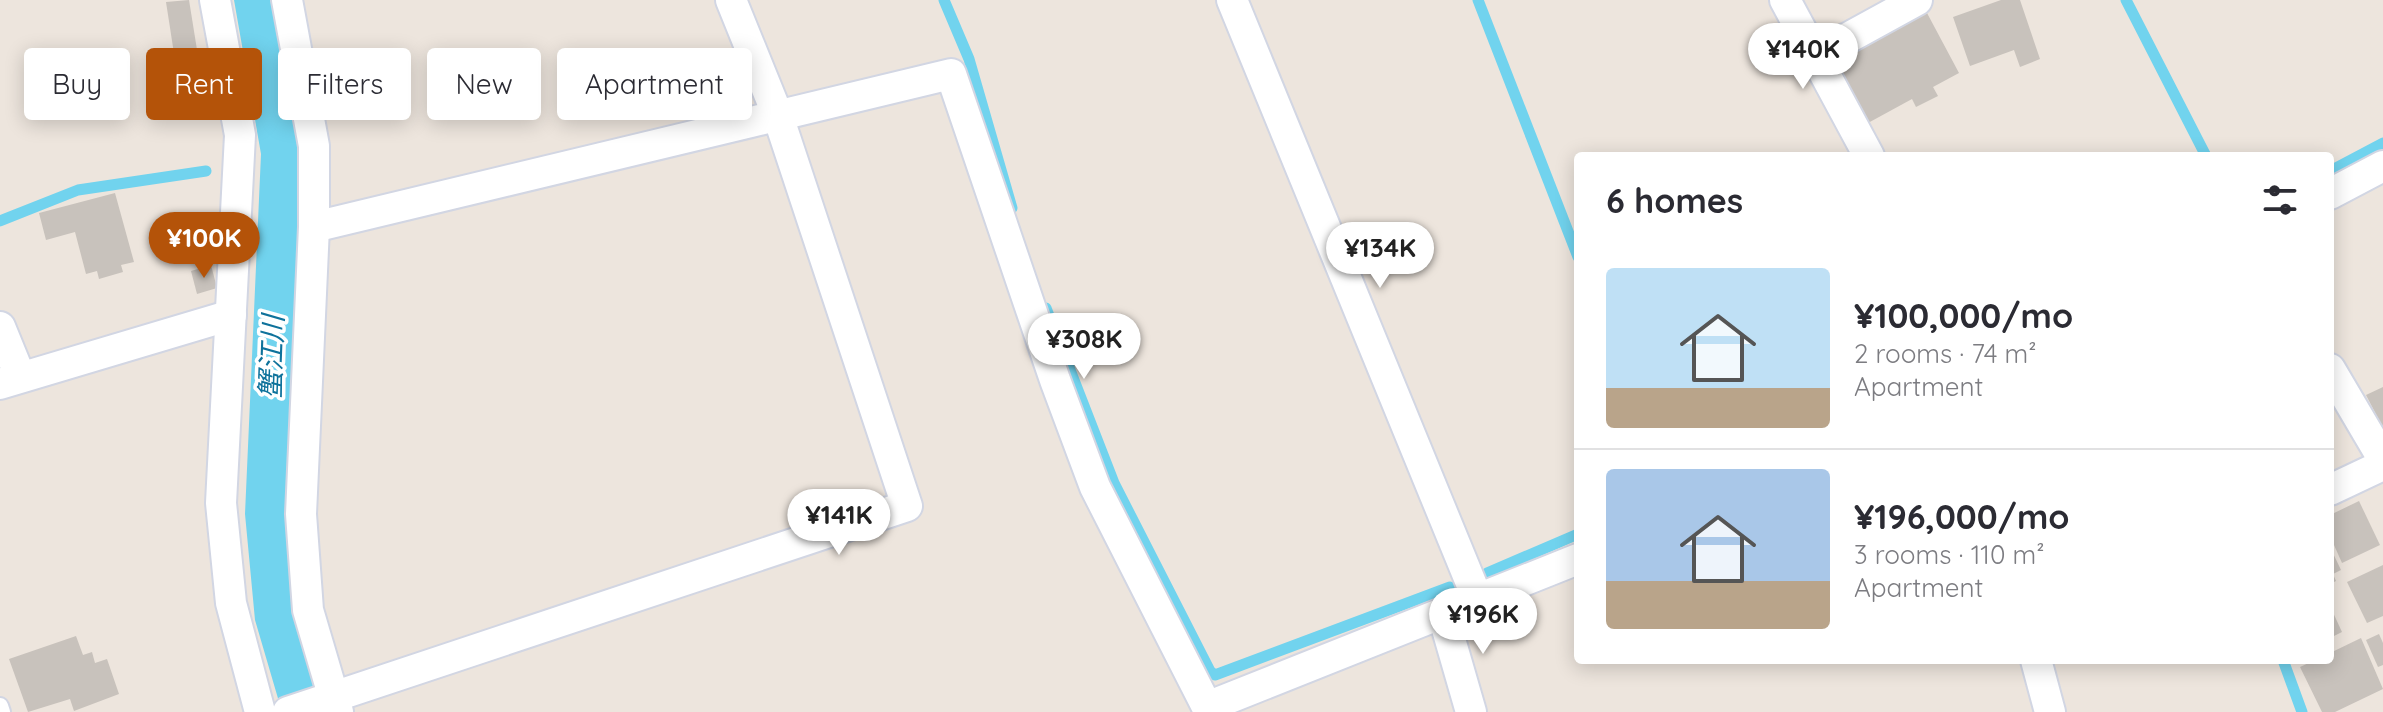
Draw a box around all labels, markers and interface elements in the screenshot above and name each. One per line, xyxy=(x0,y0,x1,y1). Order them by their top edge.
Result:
pin: ¥140K xyxy=(1747,23,1859,91)
text: ¥140K xyxy=(1766,32,1840,65)
chip: Buy xyxy=(24,48,130,120)
chip: Rent xyxy=(146,48,262,120)
chip: Filters xyxy=(278,48,411,120)
chip: New xyxy=(427,48,541,120)
chip: Apartment xyxy=(557,48,752,120)
icon: filters xyxy=(2258,178,2302,222)
text: 6 homes xyxy=(1606,179,1743,222)
pin: ¥100K xyxy=(148,212,260,280)
text: ¥100K xyxy=(167,221,241,254)
pin: ¥134K xyxy=(1324,222,1436,290)
text: ¥134K xyxy=(1344,231,1416,264)
text: ¥100,000/mo xyxy=(1854,294,2073,337)
icon: home xyxy=(1670,300,1766,396)
water label: 蟹江川 xyxy=(252,311,290,400)
pin: ¥308K xyxy=(1028,313,1140,381)
text: ¥308K xyxy=(1046,322,1122,355)
text: 2 rooms · 74 m² xyxy=(1854,337,2037,370)
text: Apartment xyxy=(1854,370,1983,403)
pin: ¥141K xyxy=(783,489,895,557)
text: ¥196,000/mo xyxy=(1854,495,2069,538)
text: ¥141K xyxy=(805,498,873,531)
icon: home xyxy=(1670,501,1766,597)
text: 3 rooms · 110 m² xyxy=(1854,538,2045,571)
text: Apartment xyxy=(1854,571,1983,604)
pin: ¥196K xyxy=(1427,588,1539,656)
text: ¥196K xyxy=(1447,597,1519,630)

